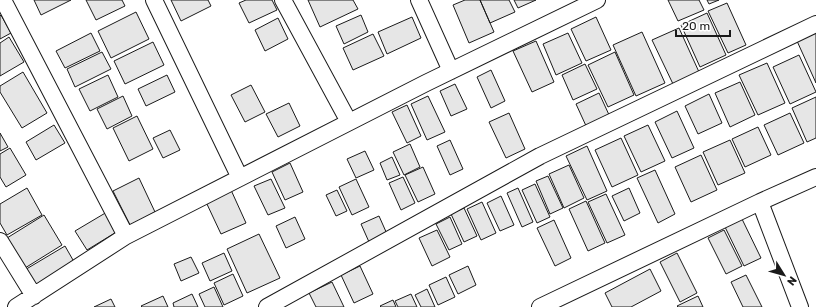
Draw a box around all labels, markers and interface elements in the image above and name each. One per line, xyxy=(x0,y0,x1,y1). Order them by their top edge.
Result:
scale bar xyxy=(676,12,730,38)
text: 20 m xyxy=(682,19,710,33)
north arrow xyxy=(764,255,804,295)
text: N xyxy=(784,274,799,288)

